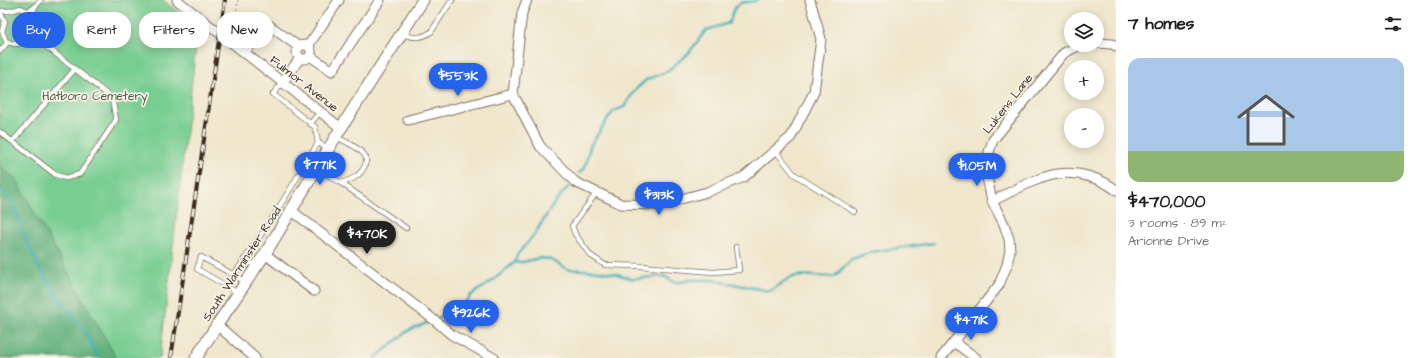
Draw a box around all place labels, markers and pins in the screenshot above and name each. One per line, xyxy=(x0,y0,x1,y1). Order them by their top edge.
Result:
pin: $553K xyxy=(430,63,486,97)
pin: $771K xyxy=(292,152,348,186)
pin: $1.05M xyxy=(944,153,1010,187)
pin: $313K xyxy=(631,182,687,216)
pin: $470K xyxy=(339,221,395,255)
pin: $926K xyxy=(443,300,499,334)
pin: $471K xyxy=(943,307,999,341)

